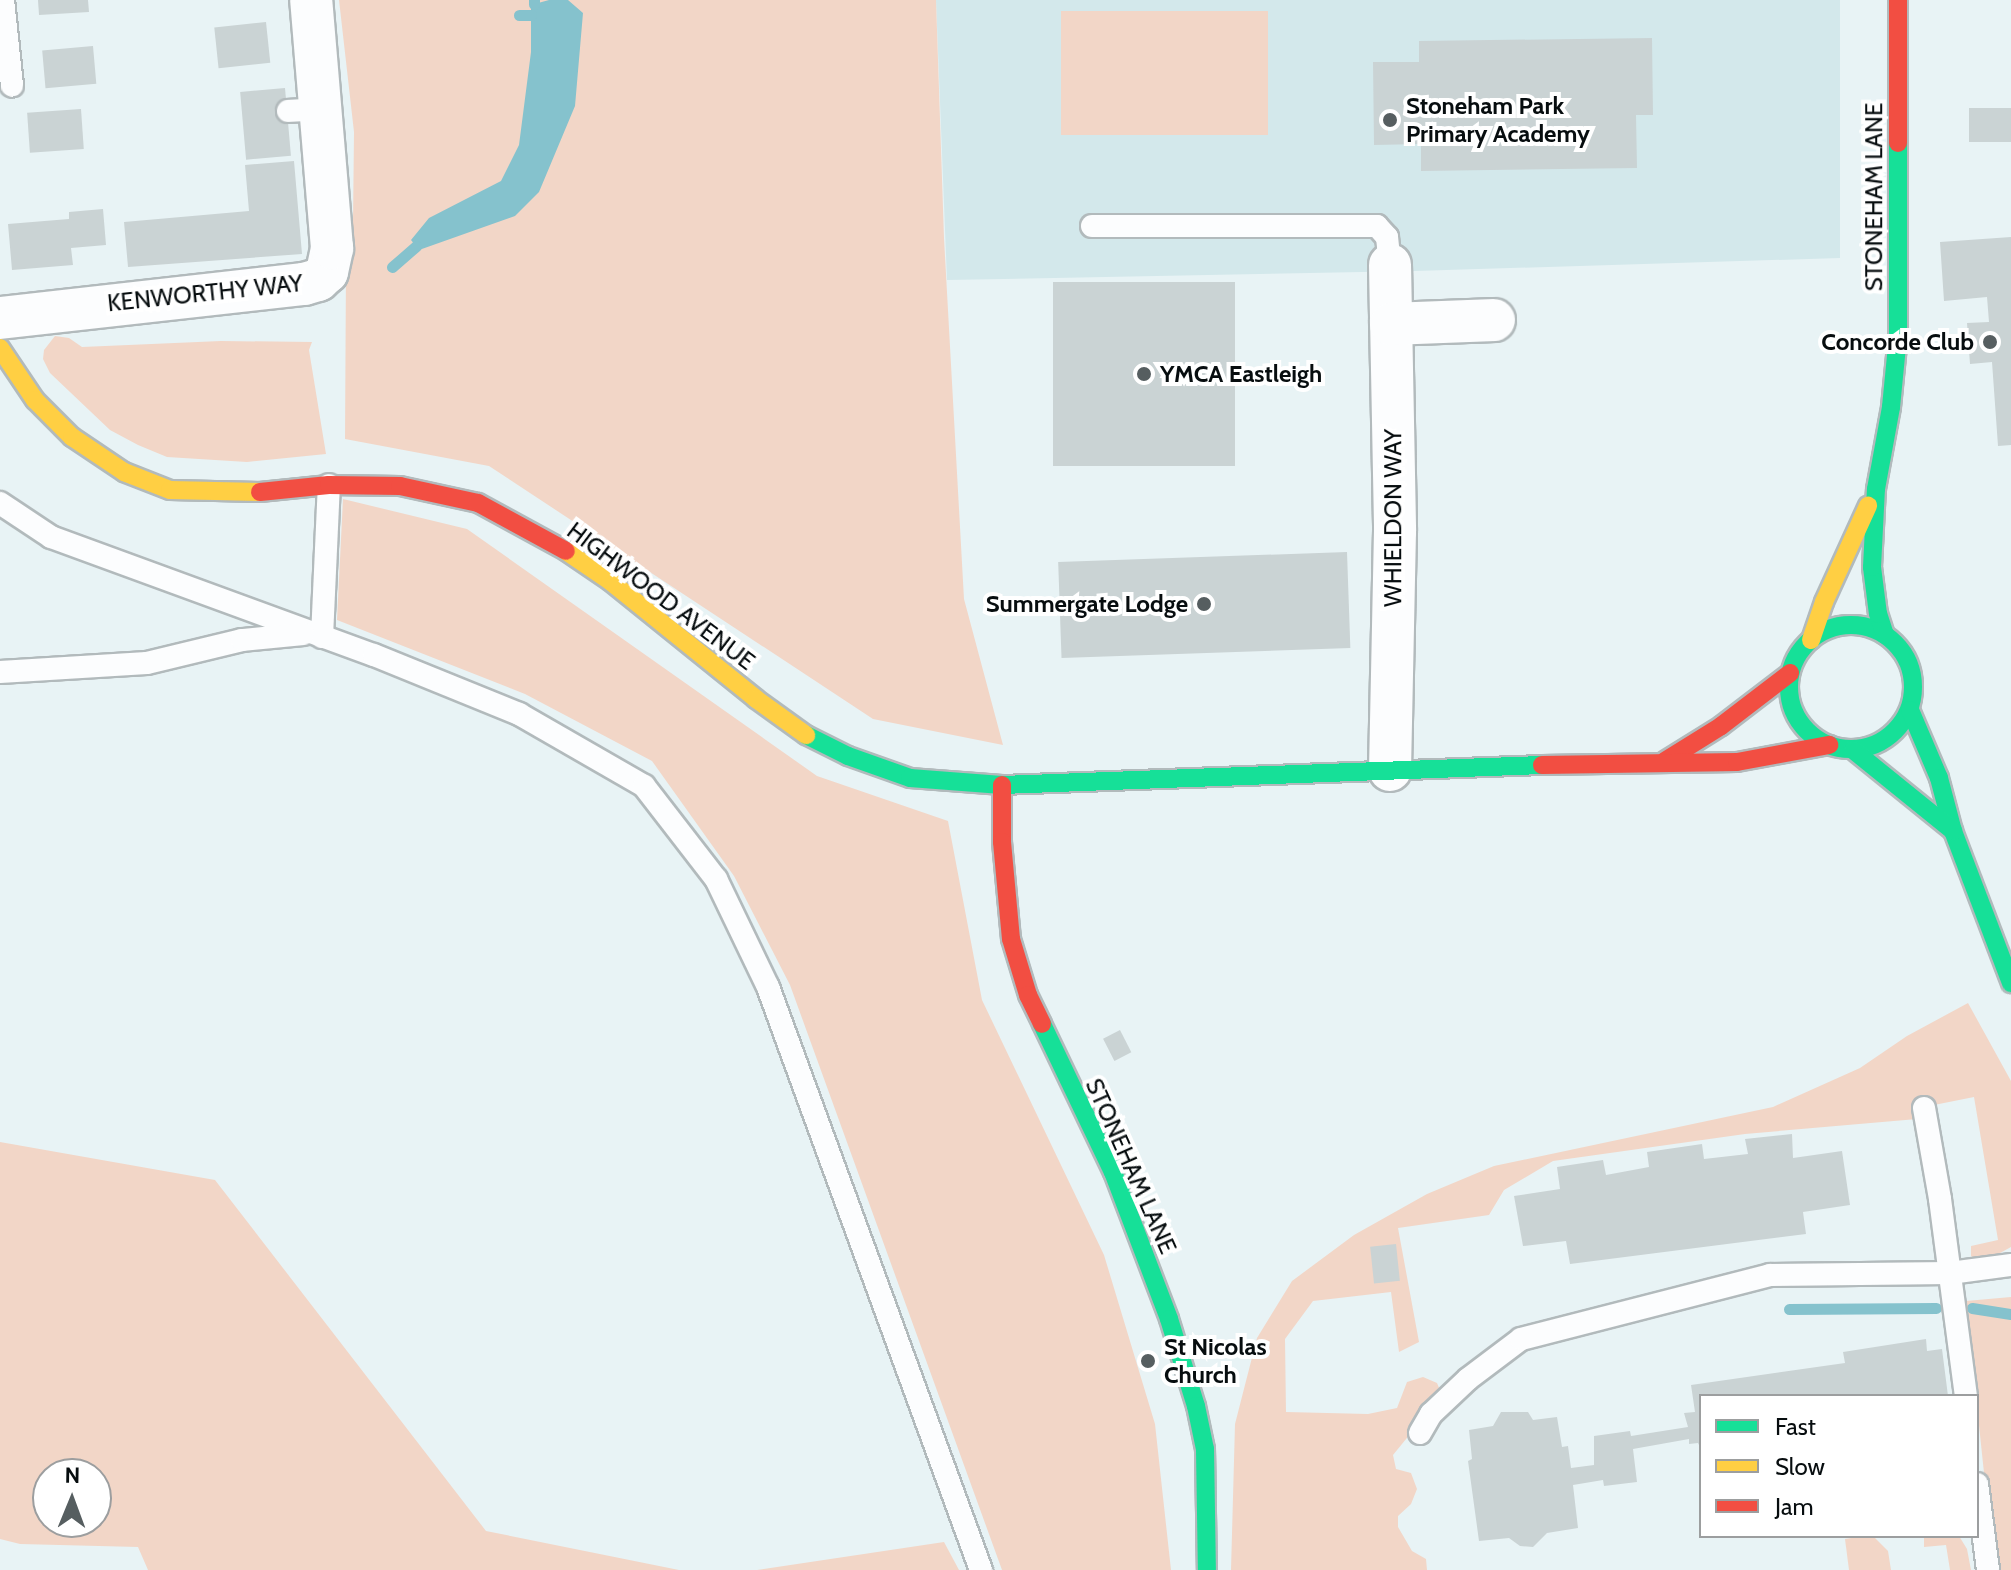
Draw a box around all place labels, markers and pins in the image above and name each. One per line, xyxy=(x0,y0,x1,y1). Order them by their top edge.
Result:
place label: Stoneham Park Primary Academy xyxy=(1406,92,1590,148)
marker: Stoneham Park Primary Academy xyxy=(1381,111,1399,129)
place label: Concorde Club xyxy=(1821,328,1974,356)
marker: Concorde Club xyxy=(1981,333,1999,351)
place label: YMCA Eastleigh xyxy=(1160,360,1322,388)
marker: YMCA Eastleigh xyxy=(1135,365,1153,383)
place label: Summergate Lodge xyxy=(986,590,1188,618)
marker: Summergate Lodge xyxy=(1195,595,1213,613)
place label: St Nicolas Church xyxy=(1164,1333,1267,1389)
marker: St Nicolas Church xyxy=(1139,1352,1157,1370)

